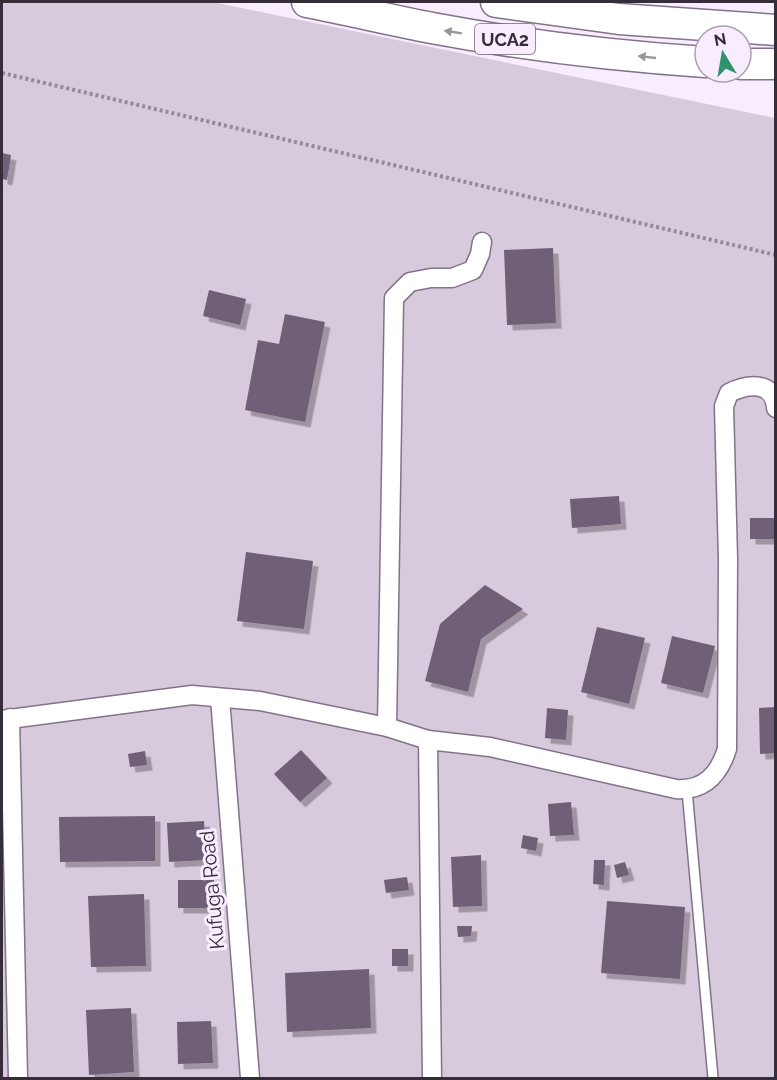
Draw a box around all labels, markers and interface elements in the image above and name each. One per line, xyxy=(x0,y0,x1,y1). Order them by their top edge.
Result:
road number: UCA2 xyxy=(475,24,535,54)
north arrow xyxy=(693,24,753,84)
one-way arrow xyxy=(444,27,463,36)
text: N xyxy=(712,29,728,50)
one-way arrow xyxy=(637,52,656,62)
street label: Kufuga Road xyxy=(195,830,229,950)

